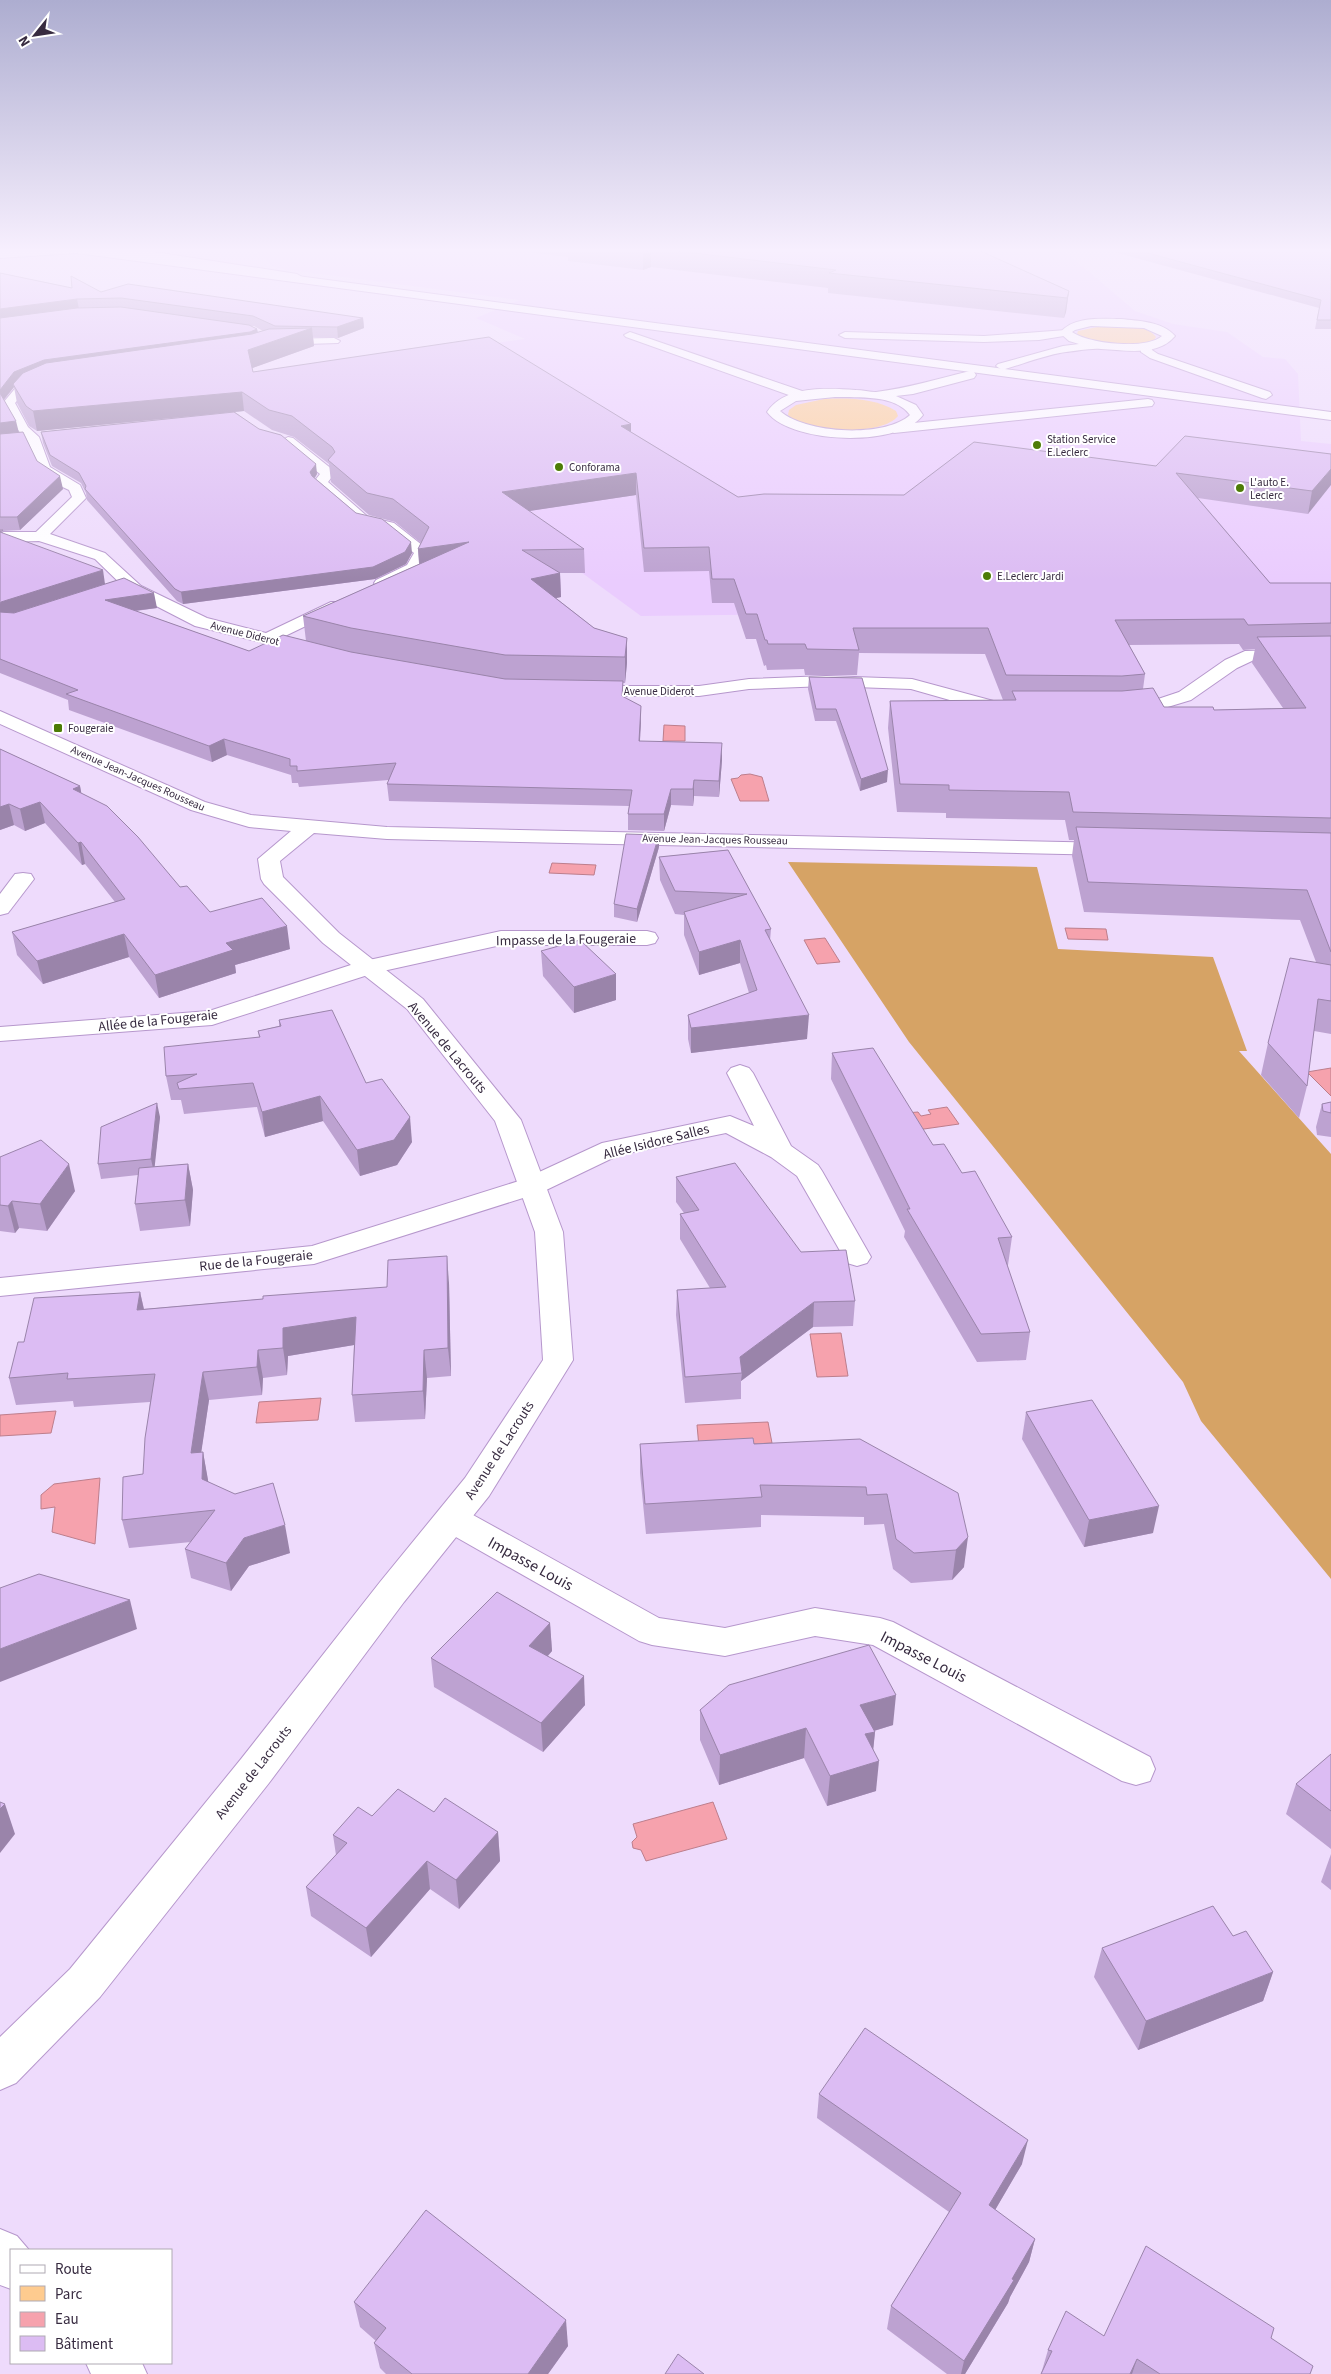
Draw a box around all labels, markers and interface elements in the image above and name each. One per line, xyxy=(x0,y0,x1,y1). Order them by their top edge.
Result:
north arrow xyxy=(10,10,60,60)
text: N xyxy=(14,32,36,50)
place label: Station Service E.Leclerc xyxy=(1047,432,1116,460)
marker: Station Service E.Leclerc xyxy=(1031,439,1043,451)
place label: Conforama xyxy=(569,460,620,475)
marker: Conforama xyxy=(553,461,565,473)
place label: L'auto E. Leclerc xyxy=(1250,475,1289,503)
marker: L'auto E. Leclerc xyxy=(1234,482,1246,494)
place label: E.Leclerc Jardi xyxy=(997,569,1064,584)
marker: E.Leclerc Jardi xyxy=(981,570,993,582)
street label: Avenue Diderot xyxy=(209,618,281,649)
street label: Avenue Diderot xyxy=(624,684,694,699)
place label: Fougeraie xyxy=(68,721,114,736)
marker: Fougeraie xyxy=(52,722,64,734)
street label: Avenue Jean-Jacques Rousseau xyxy=(68,742,207,815)
street label: Avenue Jean-Jacques Rousseau xyxy=(642,831,788,848)
street label: Impasse de la Fougeraie xyxy=(496,929,636,951)
street label: Avenue de Lacrouts xyxy=(403,998,492,1098)
street label: Allée de la Fougeraie xyxy=(97,1005,219,1037)
street label: Allée Isidore Salles xyxy=(601,1119,712,1165)
street label: Rue de la Fougeraie xyxy=(198,1245,314,1277)
street label: Avenue de Lacrouts xyxy=(460,1397,539,1504)
street label: Impasse Louis xyxy=(484,1531,577,1597)
street label: Impasse Louis xyxy=(877,1626,971,1688)
street label: Avenue de Lacrouts xyxy=(211,1721,297,1824)
legend xyxy=(10,2249,172,2364)
text: Route xyxy=(55,2259,92,2280)
text: Parc xyxy=(55,2284,82,2305)
text: Eau xyxy=(55,2309,79,2330)
text: Bâtiment xyxy=(55,2334,113,2355)

